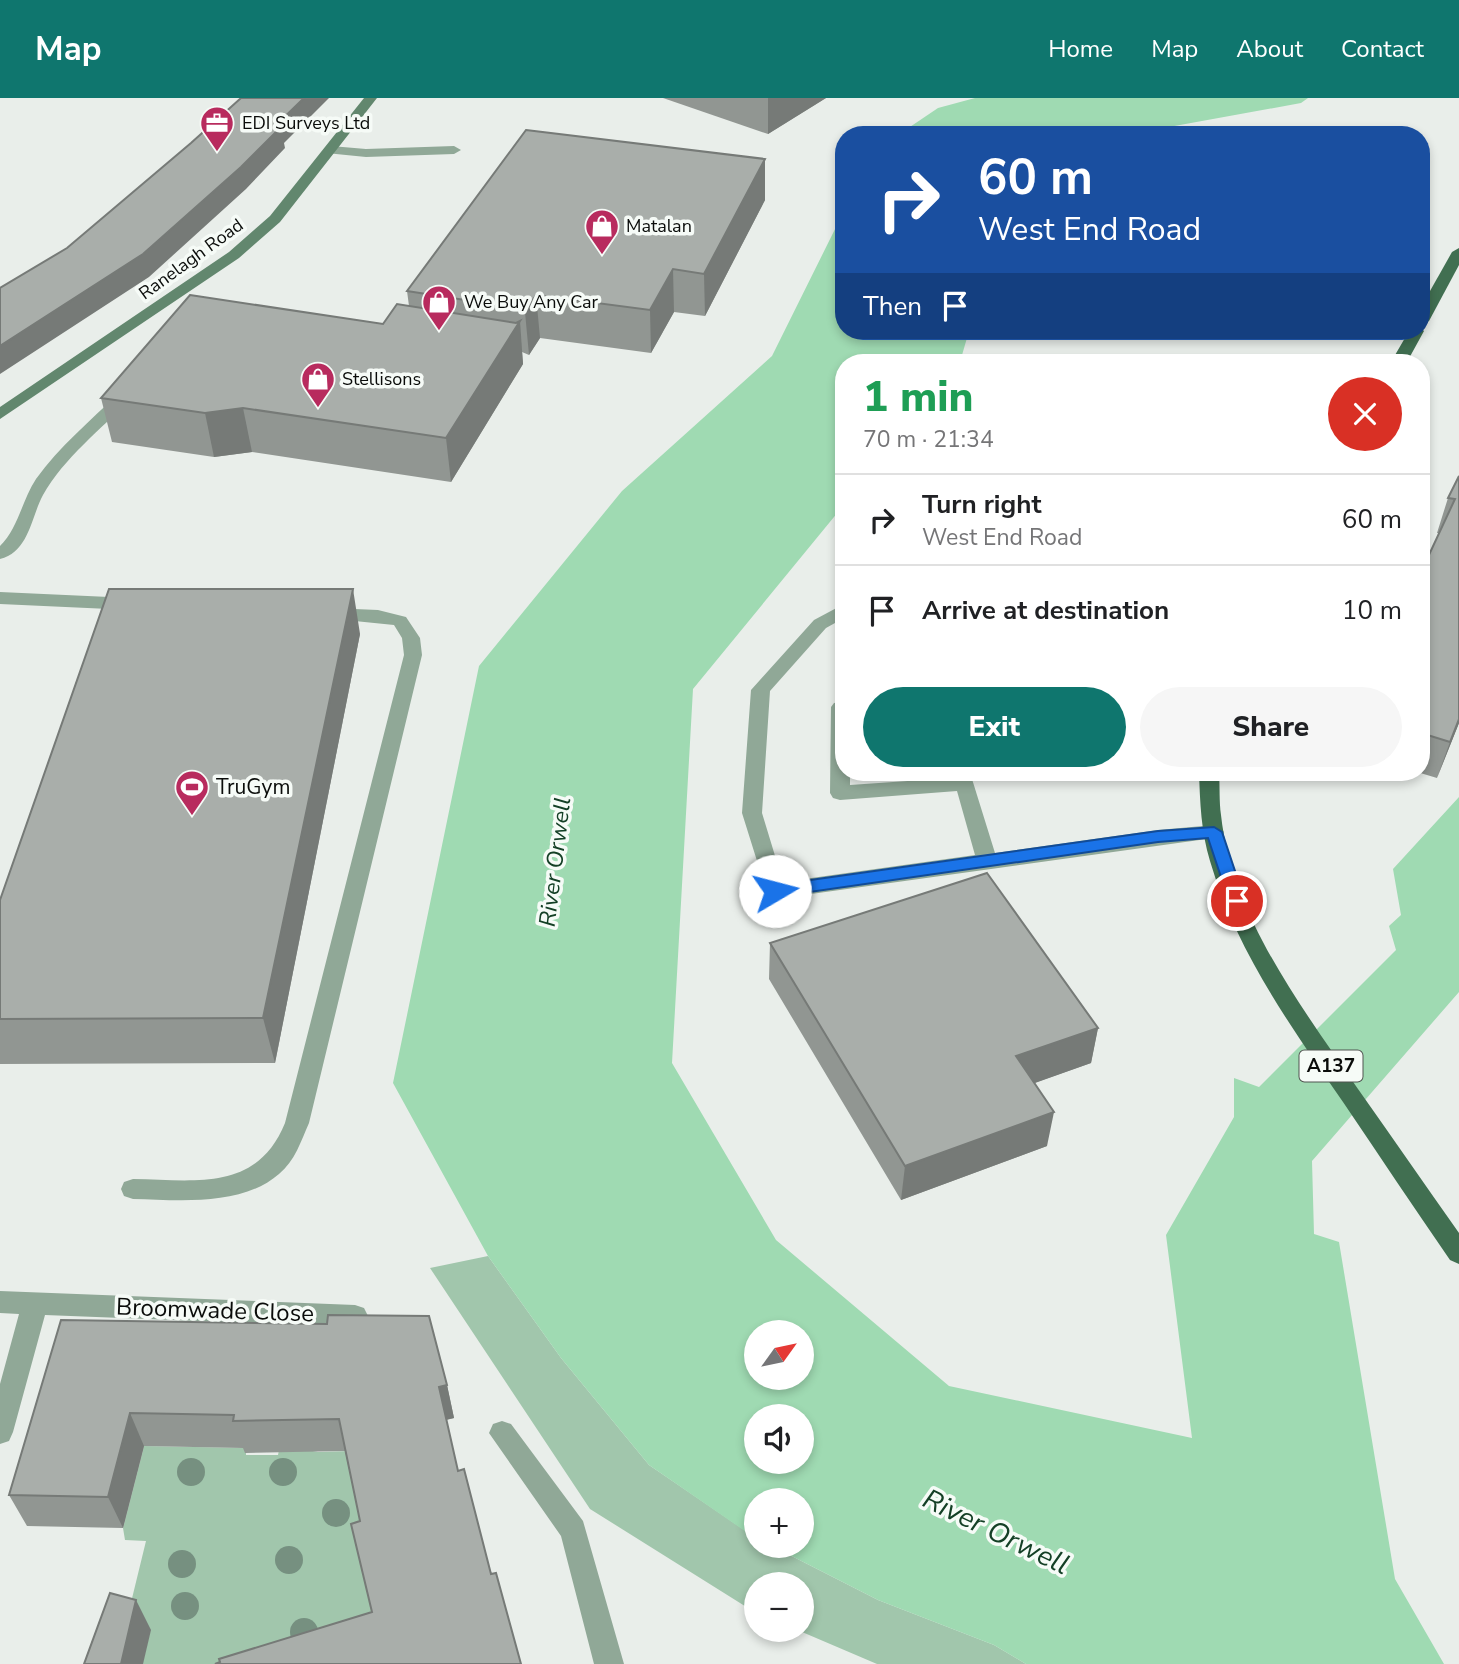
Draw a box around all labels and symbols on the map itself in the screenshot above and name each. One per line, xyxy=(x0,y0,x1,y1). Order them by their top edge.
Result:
office icon: EDI Surveys Ltd xyxy=(198,104,236,153)
place label: EDI Surveys Ltd xyxy=(242,111,370,135)
shop icon: Matalan xyxy=(583,207,621,256)
street label: Ranelagh Road xyxy=(134,213,248,305)
place label: Matalan xyxy=(626,214,692,238)
shop icon: We Buy Any Car xyxy=(420,283,458,332)
place label: We Buy Any Car xyxy=(464,290,599,314)
shop icon: Stellisons xyxy=(299,360,337,409)
place label: Stellisons xyxy=(342,367,421,391)
sports icon: TruGym xyxy=(173,768,211,817)
place label: TruGym xyxy=(216,773,290,801)
water label: River Orwell xyxy=(532,795,578,929)
position arrow xyxy=(738,854,812,928)
pin xyxy=(1207,871,1267,931)
road number: A137 xyxy=(1300,1050,1362,1082)
street label: Broomwade Close xyxy=(115,1291,315,1329)
north arrow xyxy=(744,1320,814,1390)
water label: River Orwell xyxy=(916,1480,1076,1584)

